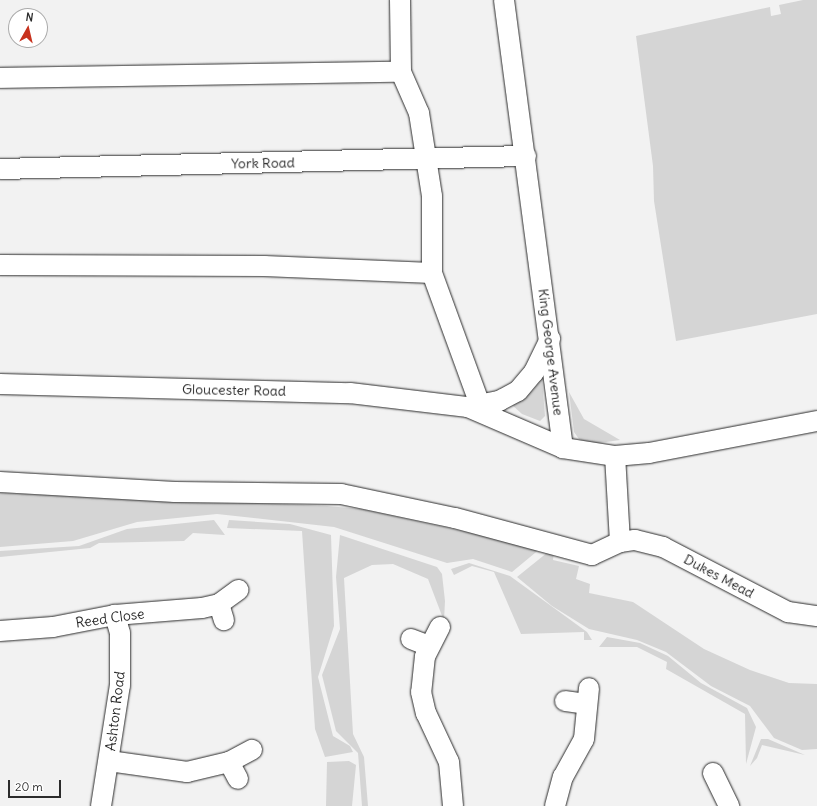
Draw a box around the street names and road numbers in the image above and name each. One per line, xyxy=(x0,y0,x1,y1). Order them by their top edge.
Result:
street label: York Road xyxy=(231,154,295,172)
street label: King George Avenue xyxy=(535,288,567,416)
street label: Gloucester Road xyxy=(182,381,286,399)
street label: Dukes Mead xyxy=(681,550,757,602)
street label: Reed Close xyxy=(74,605,146,631)
street label: Ashton Road xyxy=(102,670,128,752)

